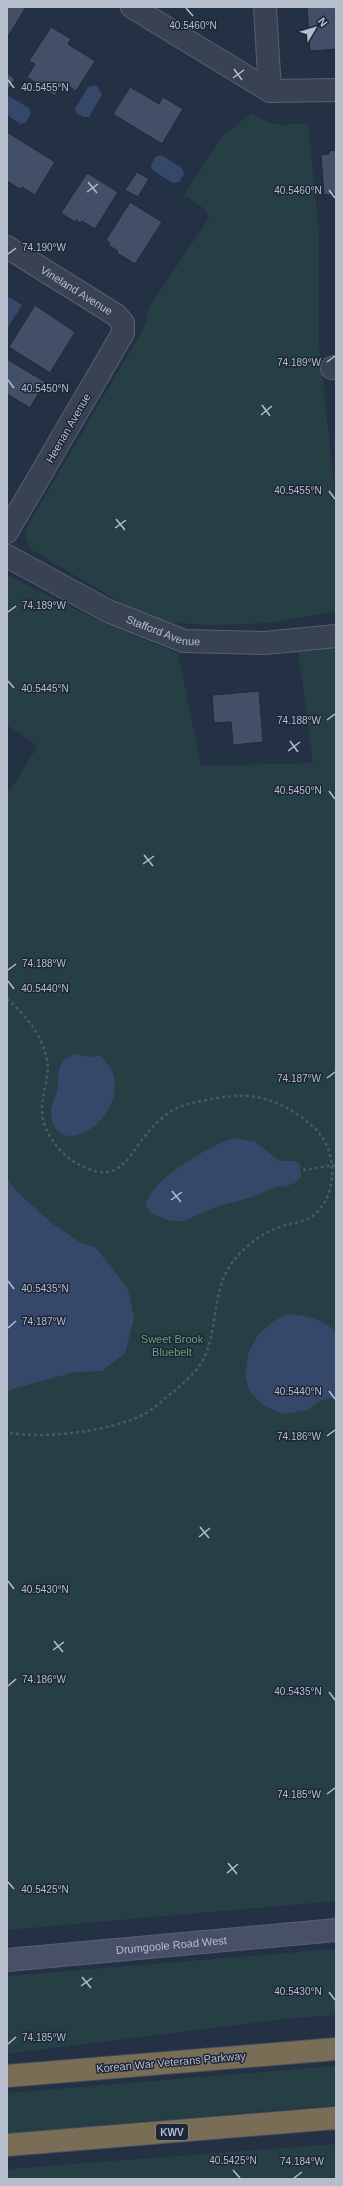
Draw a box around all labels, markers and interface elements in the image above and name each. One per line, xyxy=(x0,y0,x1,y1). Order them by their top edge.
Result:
north arrow xyxy=(295,8,335,48)
text: N xyxy=(316,15,330,29)
text: 40.5460°N xyxy=(169,20,217,31)
text: 40.5455°N xyxy=(21,82,69,93)
text: 40.5460°N xyxy=(274,185,322,196)
text: 74.190°W xyxy=(22,242,67,253)
street label: Vineland Avenue xyxy=(38,264,115,317)
text: 74.189°W xyxy=(277,357,322,368)
text: 40.5450°N xyxy=(21,383,69,394)
street label: Heenan Avenue xyxy=(43,391,93,465)
text: 40.5455°N xyxy=(274,485,322,496)
text: 74.189°W xyxy=(22,600,67,611)
street label: Stafford Avenue xyxy=(124,613,200,647)
text: 40.5445°N xyxy=(21,683,69,694)
text: 74.188°W xyxy=(277,715,322,726)
text: 40.5450°N xyxy=(274,785,322,796)
text: 74.188°W xyxy=(22,958,67,969)
text: 40.5440°N xyxy=(21,983,69,994)
text: 74.187°W xyxy=(277,1073,322,1084)
text: 40.5435°N xyxy=(21,1283,69,1294)
text: 74.187°W xyxy=(22,1316,67,1327)
park label: Sweet Brook Bluebelt xyxy=(141,1333,204,1358)
text: 40.5440°N xyxy=(274,1386,322,1397)
text: 74.186°W xyxy=(277,1431,322,1442)
text: 40.5430°N xyxy=(21,1584,69,1595)
text: 74.186°W xyxy=(22,1674,67,1685)
text: 40.5435°N xyxy=(274,1686,322,1697)
text: 74.185°W xyxy=(277,1789,322,1800)
text: 40.5425°N xyxy=(21,1884,69,1895)
street label: Drumgoole Road West xyxy=(115,1934,227,1956)
text: 40.5430°N xyxy=(274,1986,322,1997)
text: 74.185°W xyxy=(22,2032,67,2043)
street label: Korean War Veterans Parkway xyxy=(96,2049,247,2075)
road number: KWV xyxy=(156,2124,188,2140)
text: 40.5425°N xyxy=(209,2155,257,2166)
text: 74.184°W xyxy=(280,2156,325,2167)

